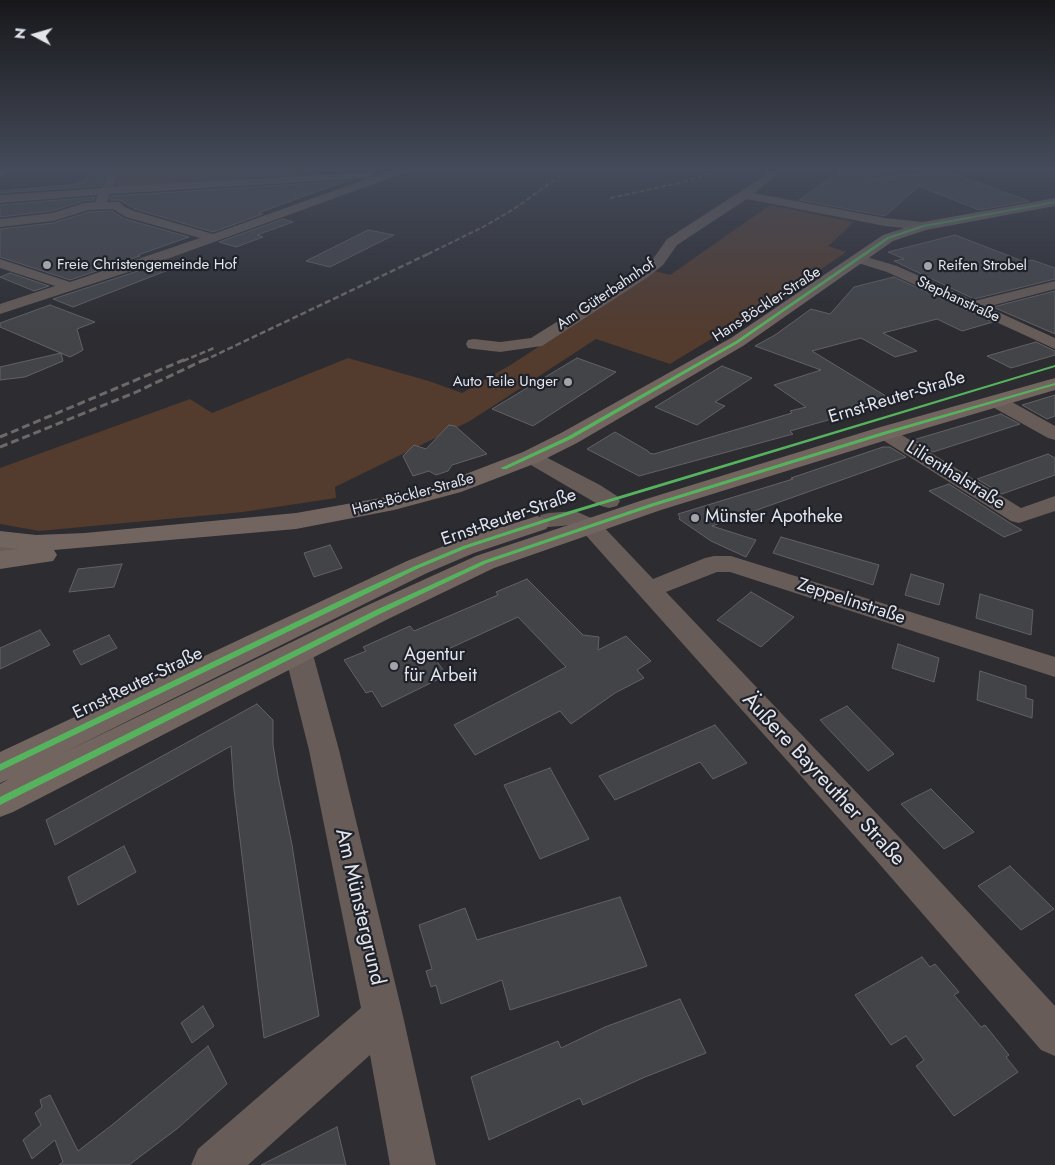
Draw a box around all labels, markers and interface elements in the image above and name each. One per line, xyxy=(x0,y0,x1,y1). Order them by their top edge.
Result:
north arrow xyxy=(10,10,60,60)
text: N xyxy=(10,27,31,40)
place label: Freie Christengemeinde Hof xyxy=(57,256,237,274)
street label: Am Güterbahnhof xyxy=(554,256,658,334)
place label: Reifen Strobel xyxy=(938,257,1027,275)
marker: Freie Christengemeinde Hof xyxy=(41,259,53,271)
marker: Reifen Strobel xyxy=(922,260,934,272)
street label: Hans-Böckler-Straße xyxy=(710,263,824,347)
street label: Stephanstraße xyxy=(914,273,1002,327)
street label: Ernst-Reuter-Straße xyxy=(826,367,968,429)
place label: Auto Teile Unger xyxy=(453,373,558,391)
marker: Auto Teile Unger xyxy=(562,376,574,388)
street label: Lilienthalstraße xyxy=(901,437,1009,515)
street label: Hans-Böckler-Straße xyxy=(350,470,476,520)
street label: Ernst-Reuter-Straße xyxy=(439,485,579,551)
place label: Münster Apotheke xyxy=(705,507,843,529)
marker: Münster Apotheke xyxy=(689,512,701,524)
street label: Zeppelinstraße xyxy=(794,574,908,630)
street label: Ernst-Reuter-Straße xyxy=(70,643,206,725)
place label: Agentur für Arbeit xyxy=(404,645,477,688)
marker: Agentur für Arbeit xyxy=(388,660,400,672)
street label: Äußere Bayreuther Straße xyxy=(736,688,910,872)
street label: Am Münstergrund xyxy=(329,826,389,988)

